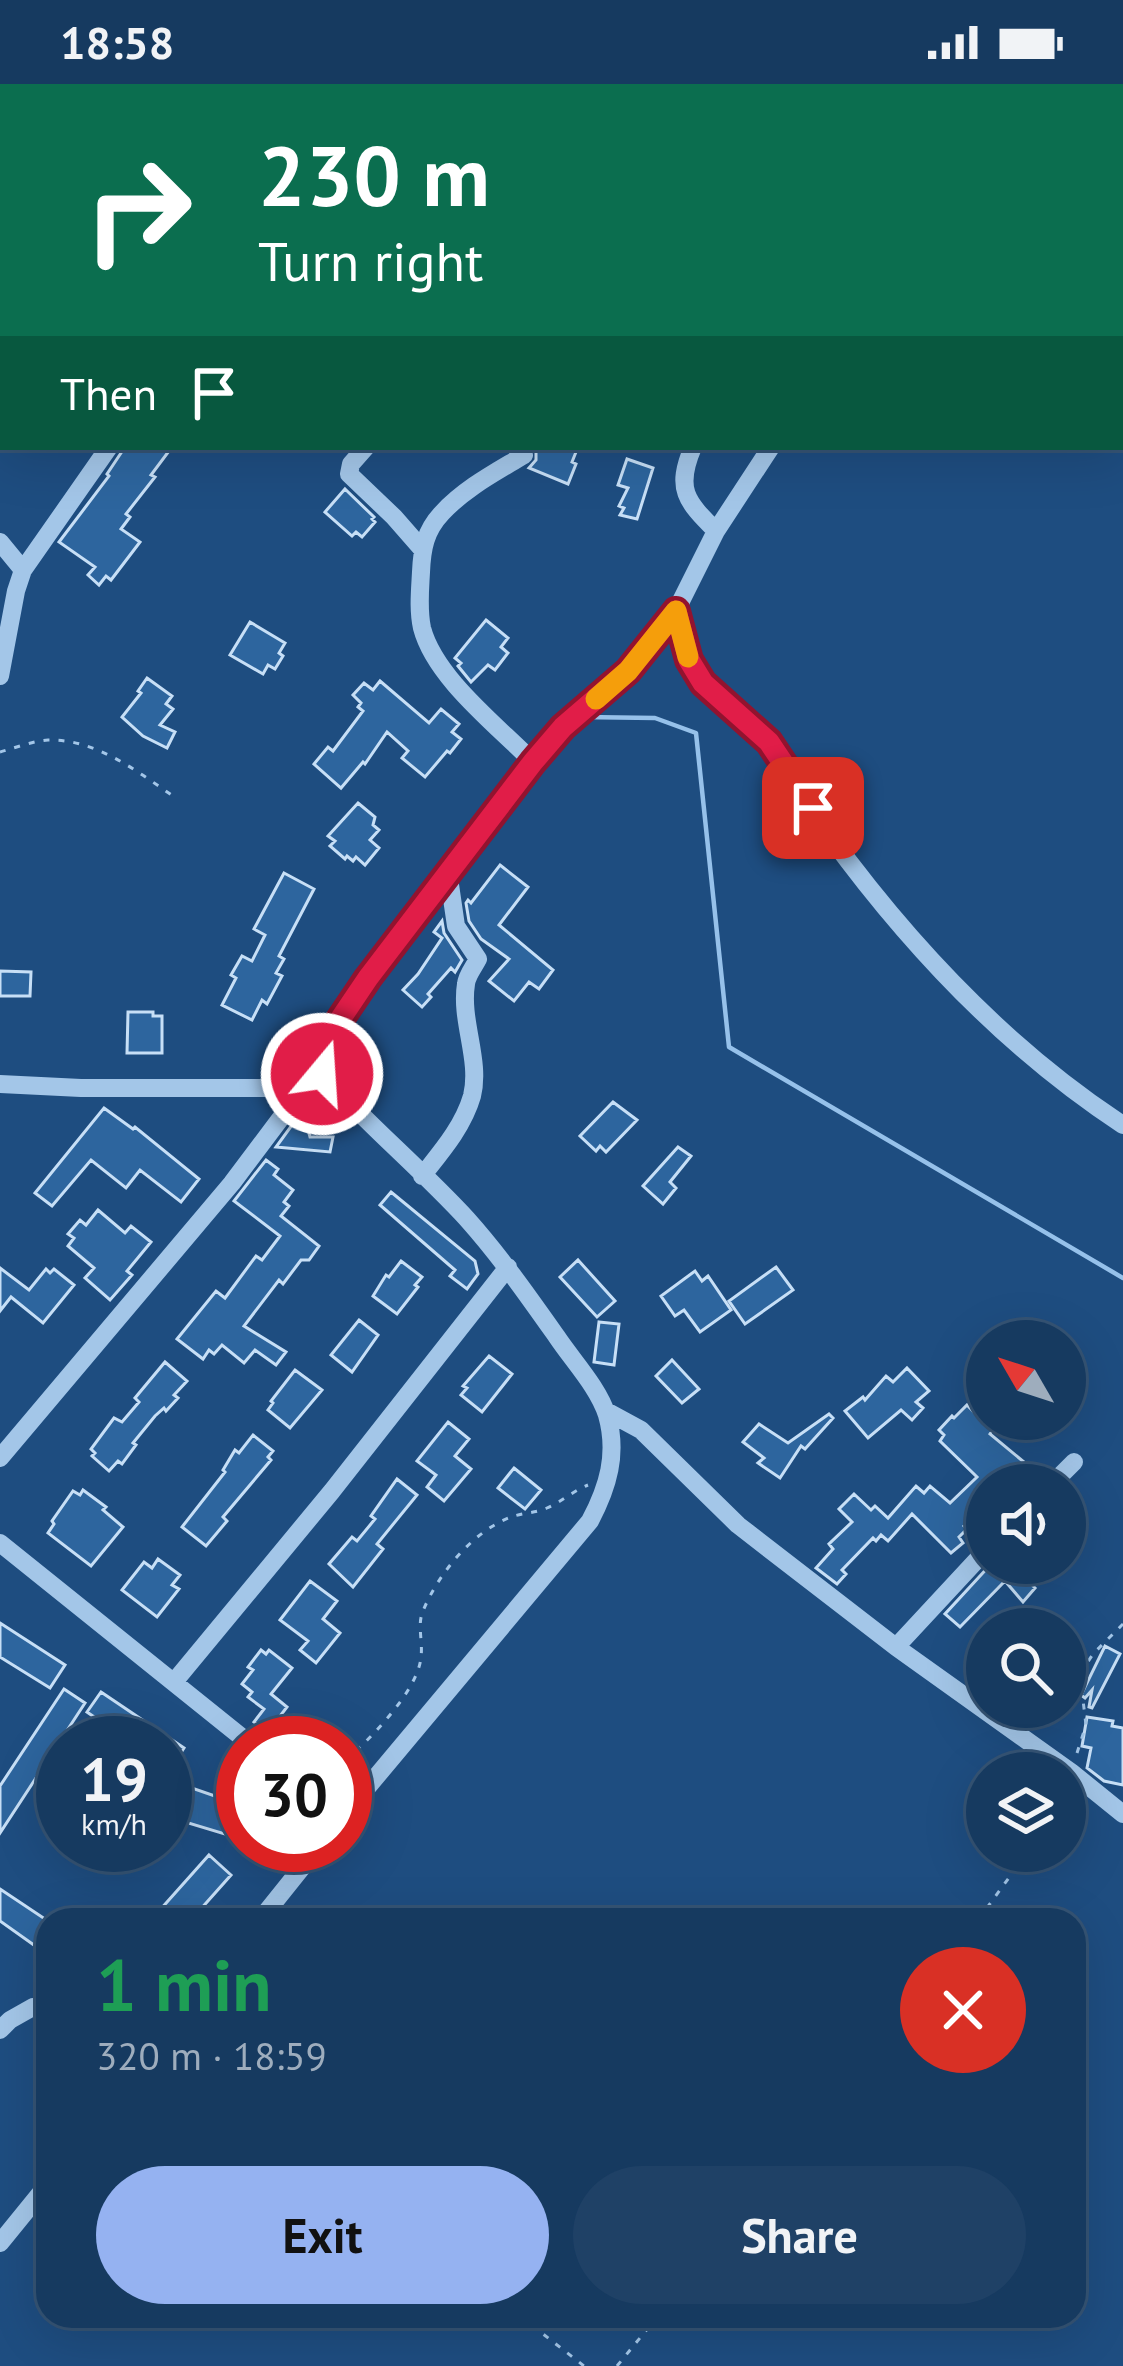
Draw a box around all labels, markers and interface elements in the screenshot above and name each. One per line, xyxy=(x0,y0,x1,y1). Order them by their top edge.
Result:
text: 18:58 xyxy=(60,13,174,71)
text: 230 m xyxy=(258,120,490,229)
icon: right xyxy=(60,132,216,288)
text: Turn right xyxy=(258,226,483,296)
icon: arrive xyxy=(181,360,247,426)
text: Then xyxy=(60,364,157,422)
pin xyxy=(762,757,864,859)
icon: arrive xyxy=(780,775,846,841)
position arrow xyxy=(259,1011,385,1137)
north arrow xyxy=(966,1320,1086,1440)
map controls xyxy=(966,1320,1086,1872)
button: sound xyxy=(966,1464,1086,1584)
button: search xyxy=(966,1608,1086,1728)
speed limit sign: 30 xyxy=(216,1716,372,1872)
text: 19 xyxy=(80,1740,148,1818)
button: layers xyxy=(966,1752,1086,1872)
text: km/h xyxy=(81,1804,147,1843)
text: 1 min xyxy=(96,1938,272,2031)
button: close xyxy=(900,1947,1026,2073)
text: 320 m · 18:59 xyxy=(96,2030,327,2081)
button: Exit xyxy=(96,2166,549,2304)
button: Share xyxy=(573,2166,1026,2304)

